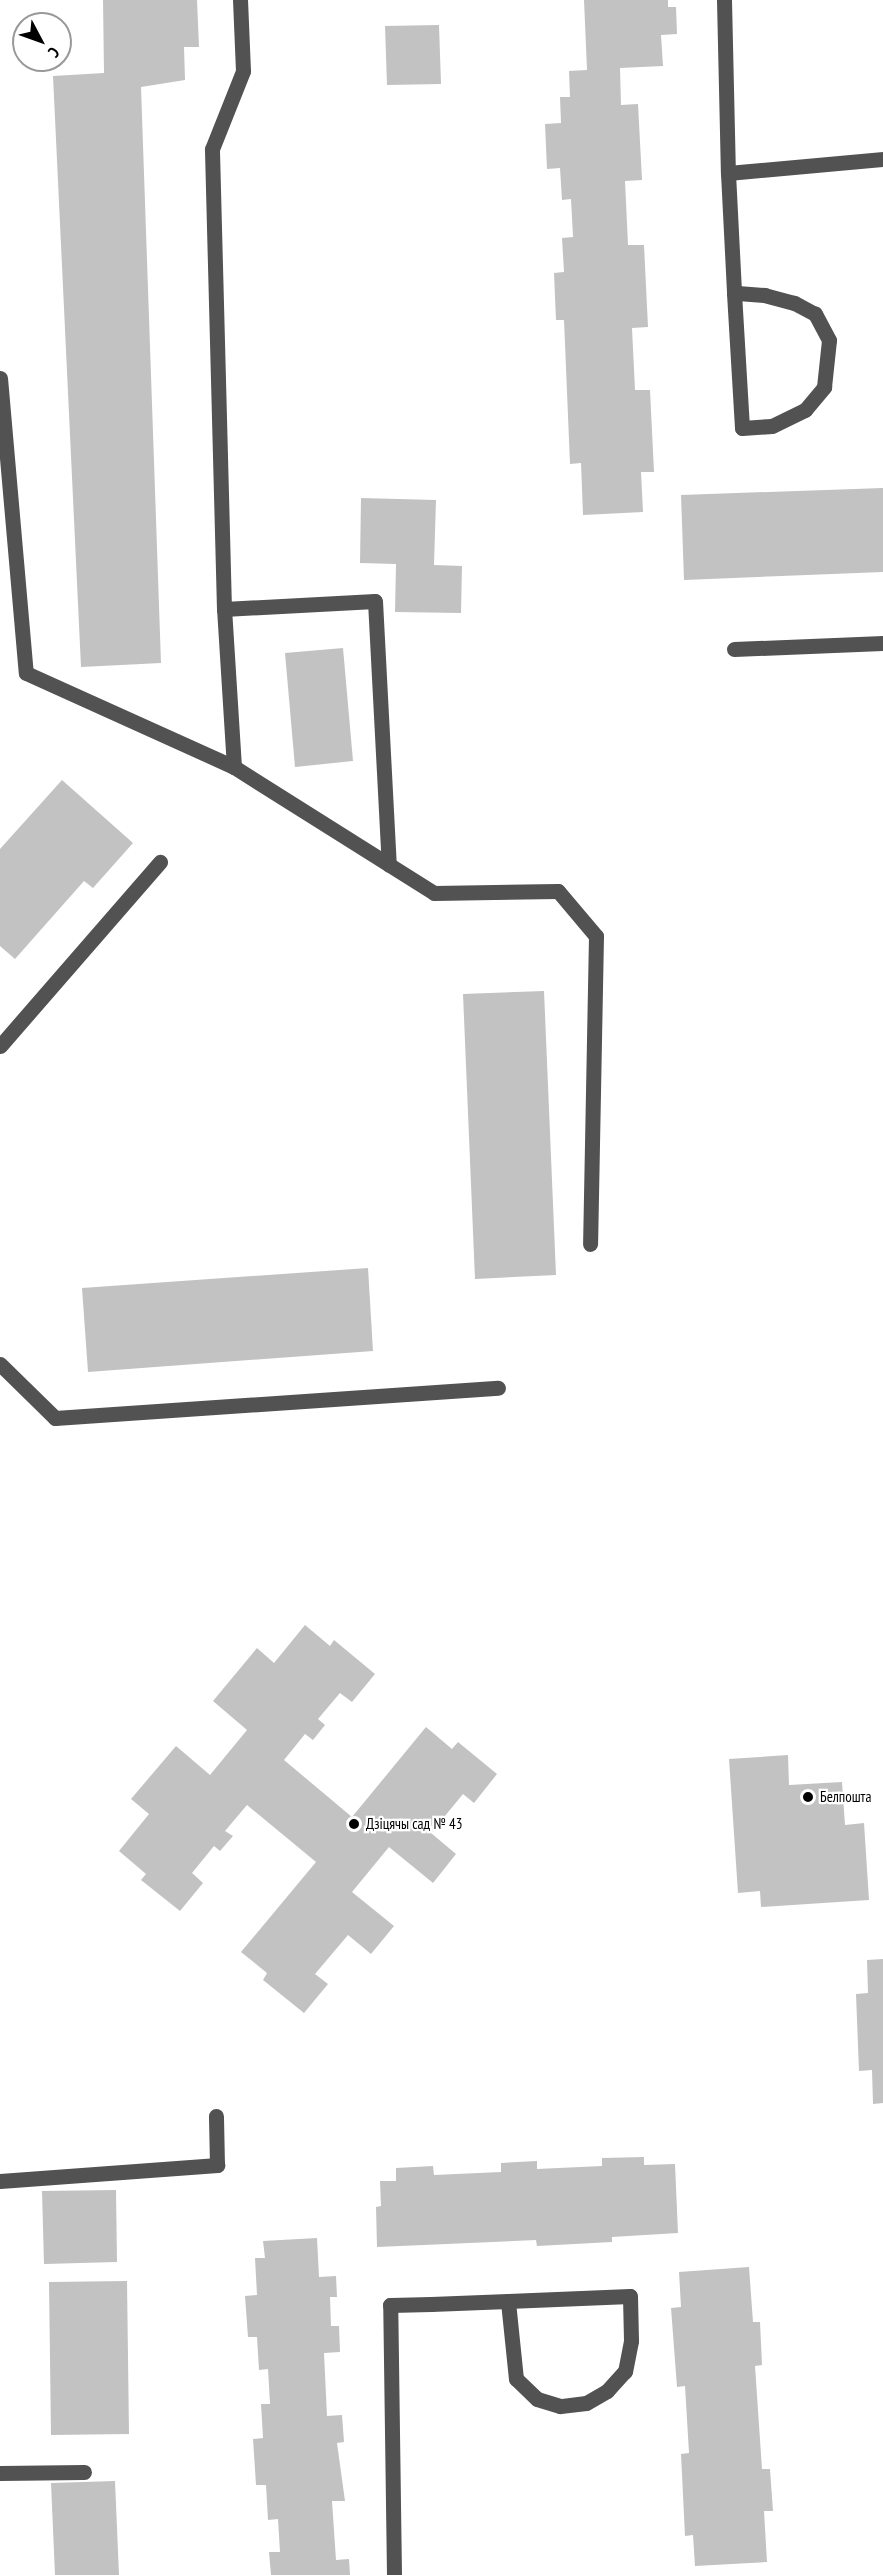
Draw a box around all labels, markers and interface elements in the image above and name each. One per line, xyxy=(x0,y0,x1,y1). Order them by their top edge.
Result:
north arrow xyxy=(12,12,72,72)
text: С xyxy=(44,43,64,62)
place label: Белпошта xyxy=(820,1788,871,1806)
marker: Белпошта xyxy=(801,1790,815,1804)
place label: Дзіцячы сад № 43 xyxy=(366,1815,462,1833)
marker: Дзіцячы сад № 43 xyxy=(347,1817,361,1831)

